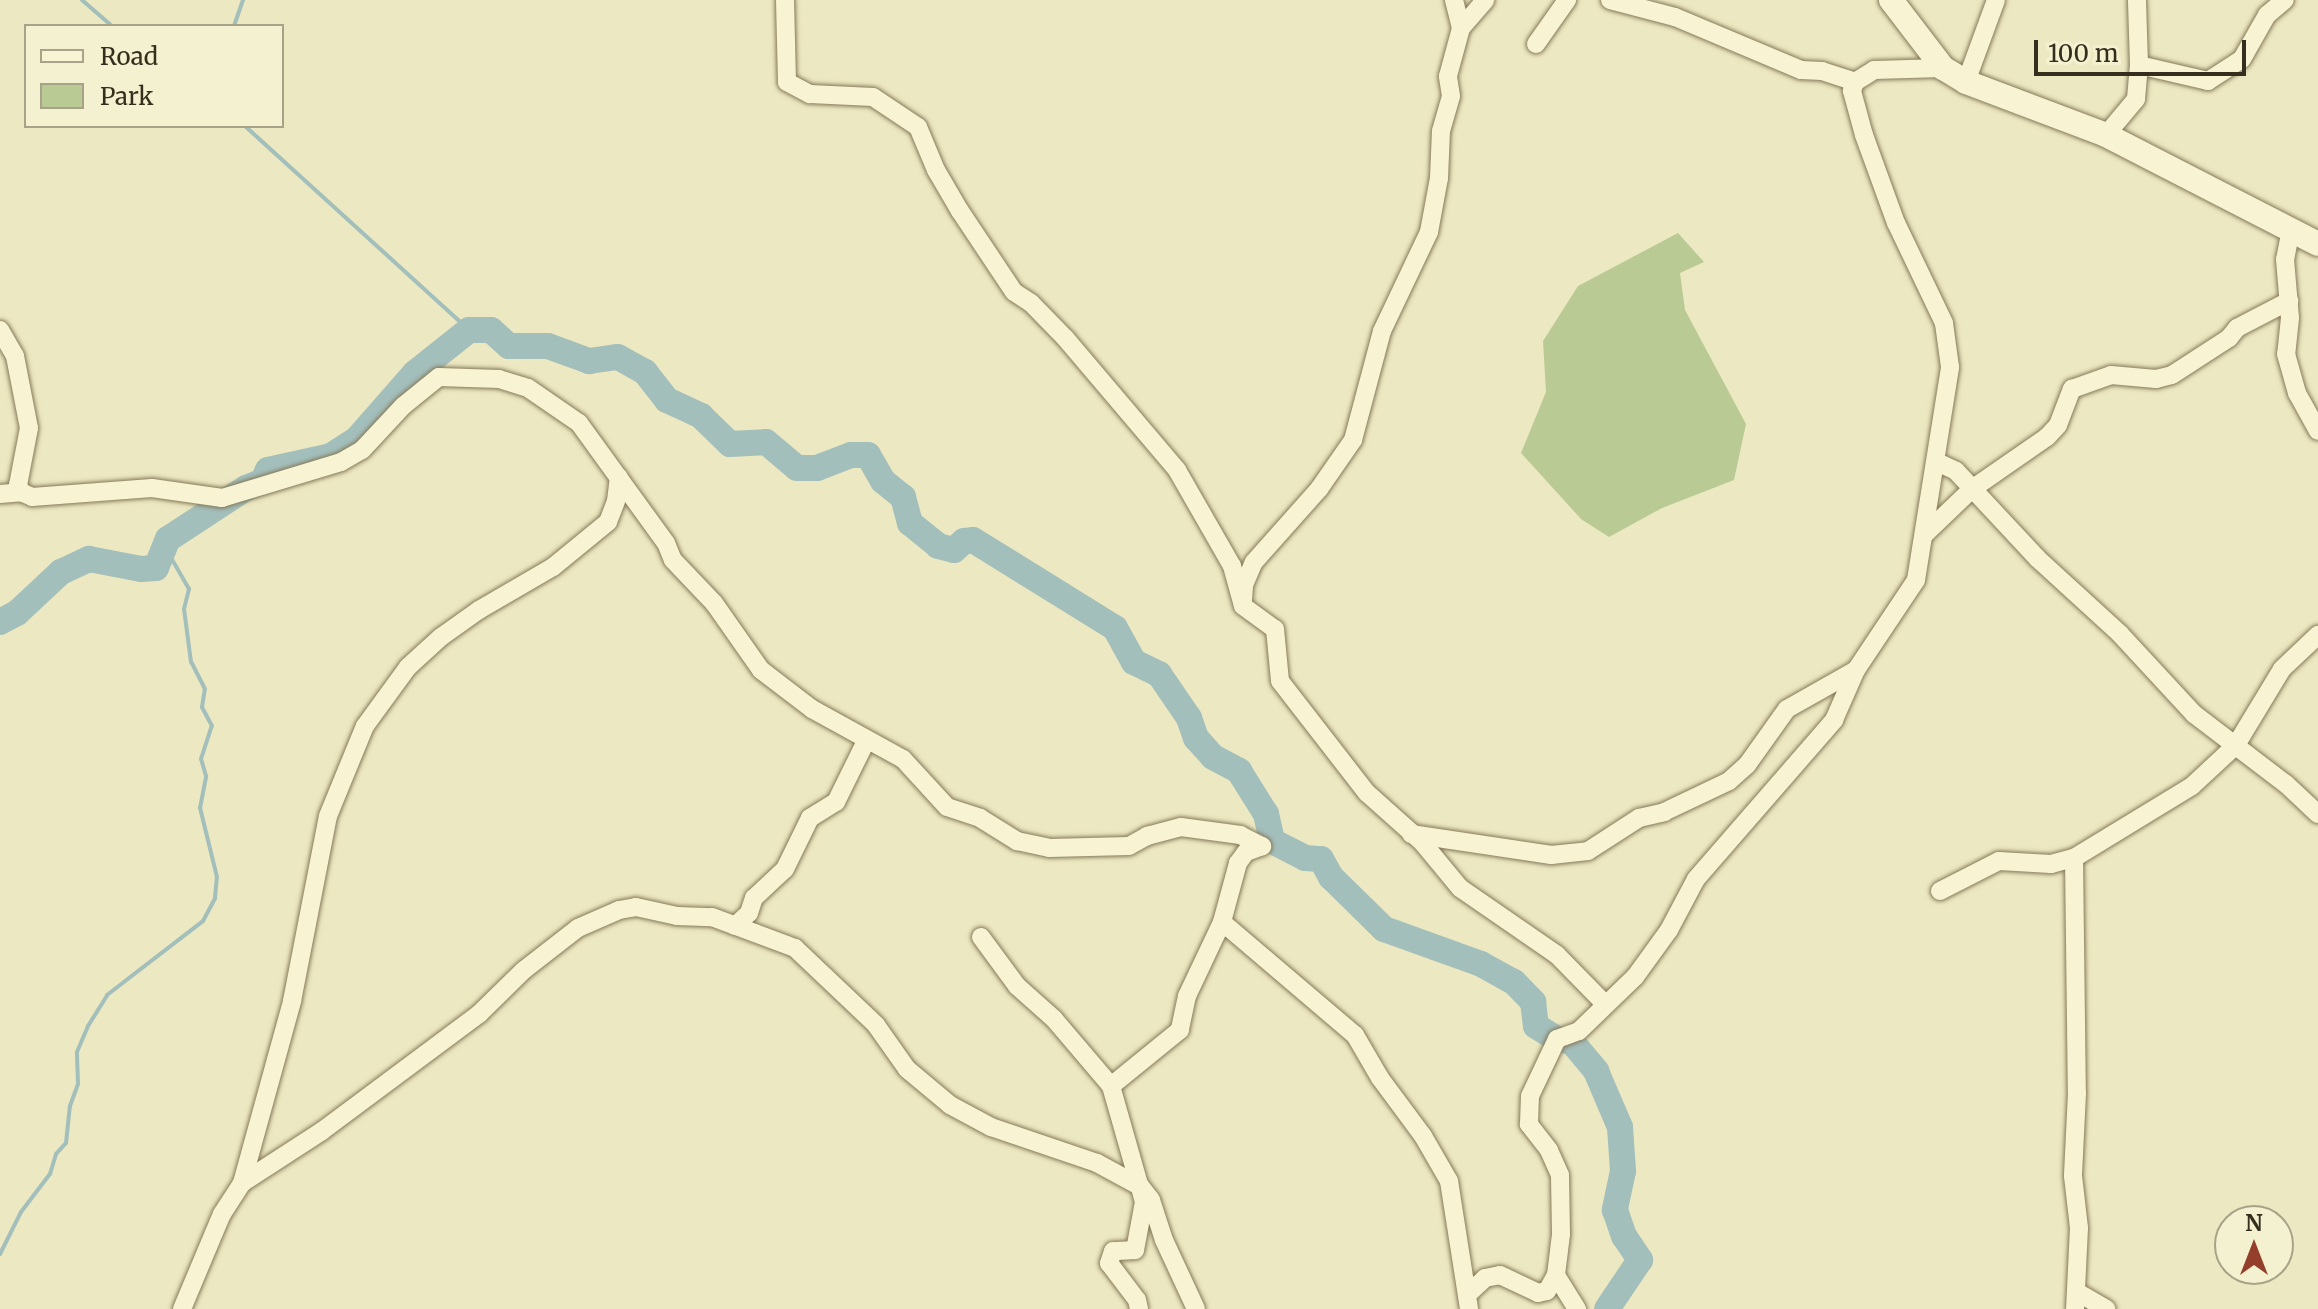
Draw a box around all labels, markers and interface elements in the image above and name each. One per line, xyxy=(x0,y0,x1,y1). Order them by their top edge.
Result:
legend xyxy=(24,24,284,128)
scale bar xyxy=(2038,24,2250,74)
text: 100 m xyxy=(2048,38,2118,69)
text: Road xyxy=(100,41,158,72)
text: Park xyxy=(100,81,153,112)
north arrow xyxy=(2214,1205,2294,1285)
text: N xyxy=(2245,1209,2263,1237)

